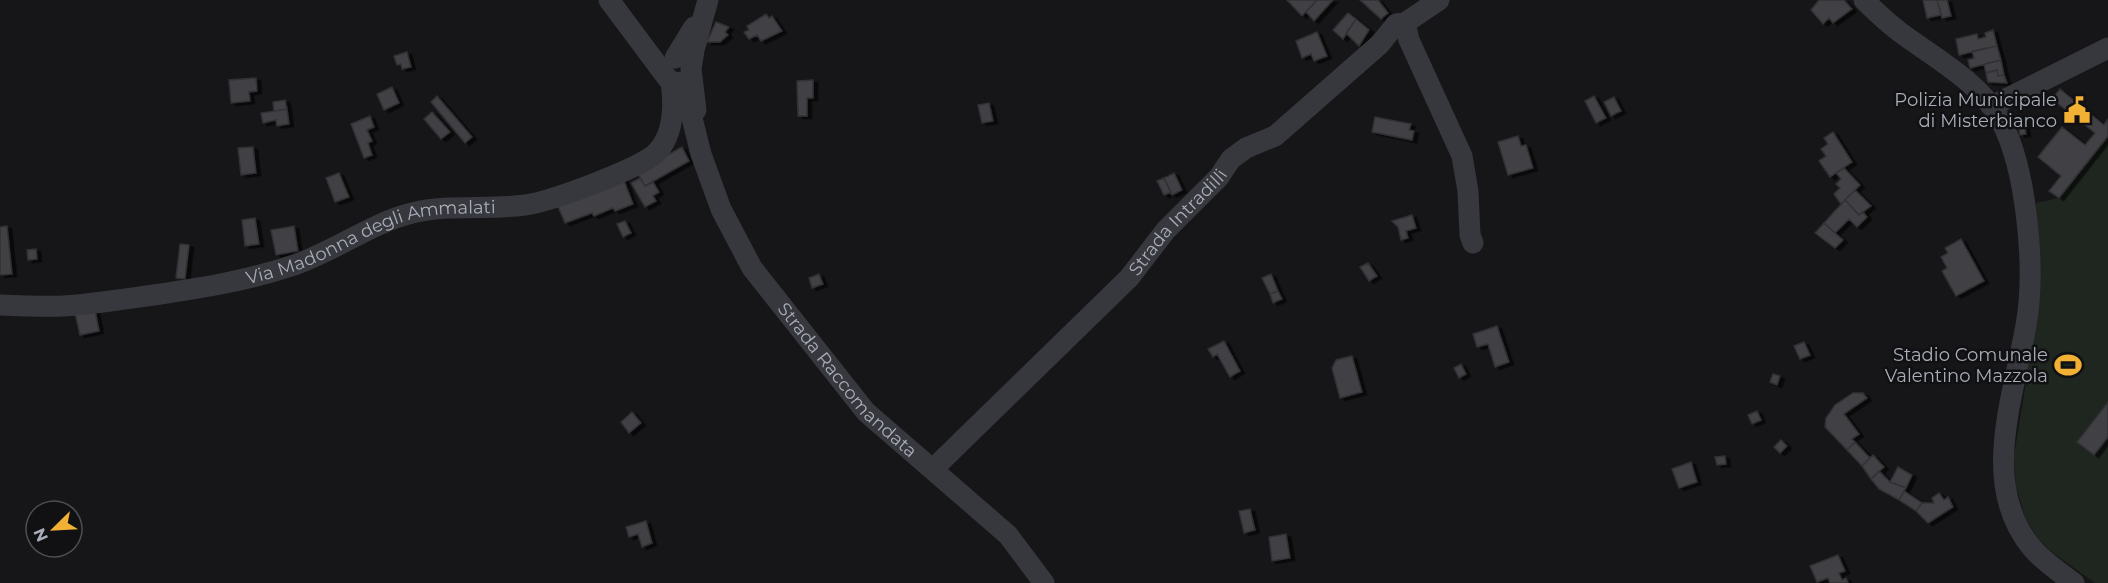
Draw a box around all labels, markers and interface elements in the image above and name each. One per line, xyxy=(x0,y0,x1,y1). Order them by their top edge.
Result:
place label: Polizia Municipale di Misterbianco xyxy=(1894,89,2057,132)
public building icon: Polizia Municipale di Misterbianco xyxy=(2062,95,2092,125)
street label: Strada Intradilli xyxy=(1124,165,1232,280)
street label: Via Madonna degli Ammalati xyxy=(244,196,496,289)
street label: Strada Raccomandata xyxy=(773,298,922,462)
place label: Stadio Comunale Valentino Mazzola xyxy=(1885,344,2048,387)
sports icon: Stadio Comunale Valentino Mazzola xyxy=(2053,350,2083,380)
north arrow xyxy=(24,499,84,559)
text: N xyxy=(29,525,52,545)

